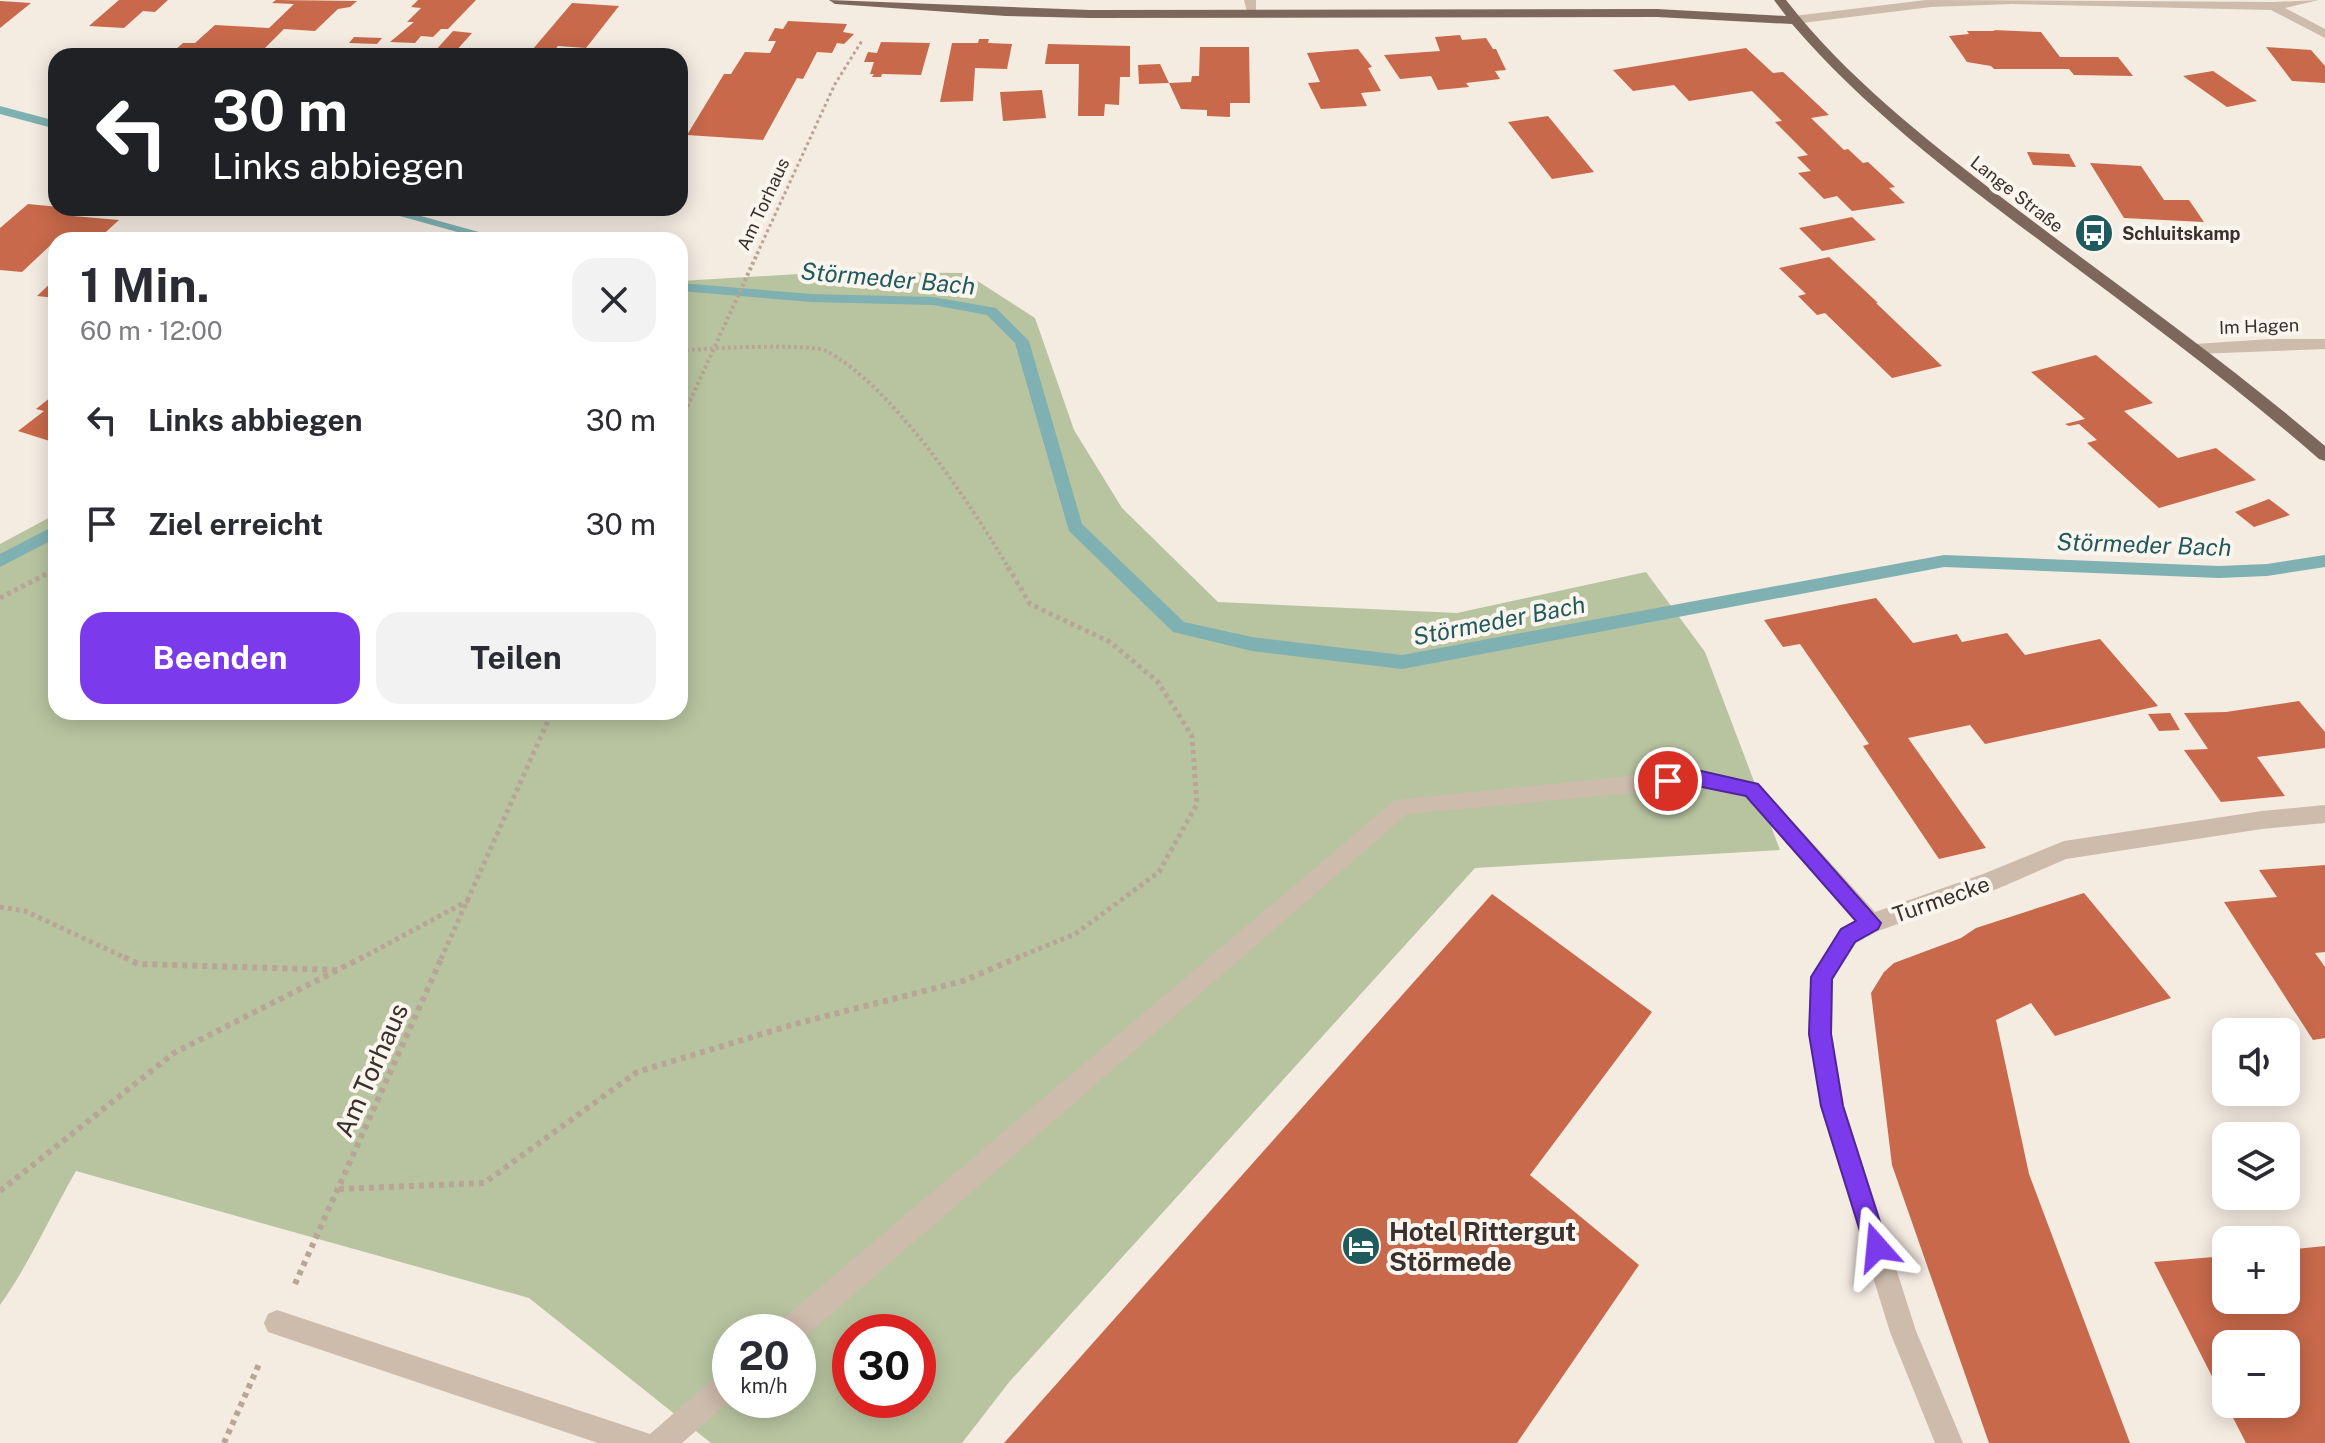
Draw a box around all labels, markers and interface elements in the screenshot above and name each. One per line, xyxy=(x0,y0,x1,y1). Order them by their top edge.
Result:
text: 30 m xyxy=(212,78,348,144)
icon: left xyxy=(80,80,184,184)
text: Links abbiegen xyxy=(212,145,464,187)
street label: Lange Straße xyxy=(1966,151,2068,237)
street label: Am Torhaus xyxy=(733,155,793,253)
bus stop icon: Schluitskamp xyxy=(2073,212,2115,254)
place label: Schluitskamp xyxy=(2122,223,2241,244)
text: 1 Min. xyxy=(80,256,210,313)
water label: Störmeder Bach xyxy=(800,256,976,300)
button: close xyxy=(572,258,656,342)
street label: Im Hagen xyxy=(2219,314,2299,338)
text: 60 m · 12:00 xyxy=(80,315,223,346)
icon: left xyxy=(80,398,124,442)
text: Links abbiegen xyxy=(148,402,363,438)
text: 30 m xyxy=(586,402,656,438)
icon: arrive xyxy=(80,502,124,546)
text: Ziel erreicht xyxy=(148,506,323,542)
text: 30 m xyxy=(586,506,656,542)
water label: Störmeder Bach xyxy=(2056,527,2232,561)
water label: Störmeder Bach xyxy=(1410,590,1588,650)
button: Beenden xyxy=(80,612,360,704)
button: Teilen xyxy=(376,612,656,704)
pin xyxy=(1634,747,1702,815)
icon: arrive xyxy=(1646,759,1690,803)
street label: Turmecke xyxy=(1889,870,1993,928)
street label: Am Torhaus xyxy=(328,998,414,1142)
map controls xyxy=(2212,1018,2300,1418)
button: sound xyxy=(2212,1018,2300,1106)
button: layers xyxy=(2212,1122,2300,1210)
position arrow xyxy=(1835,1205,1919,1289)
place label: Hotel Rittergut Störmede xyxy=(1389,1216,1576,1277)
hotel icon: Hotel Rittergut Störmede xyxy=(1340,1225,1382,1267)
button: + xyxy=(2212,1226,2300,1314)
speed limit sign: 30 xyxy=(832,1314,936,1418)
button: − xyxy=(2212,1330,2300,1418)
text: 20 xyxy=(738,1332,790,1379)
text: km/h xyxy=(740,1374,788,1398)

